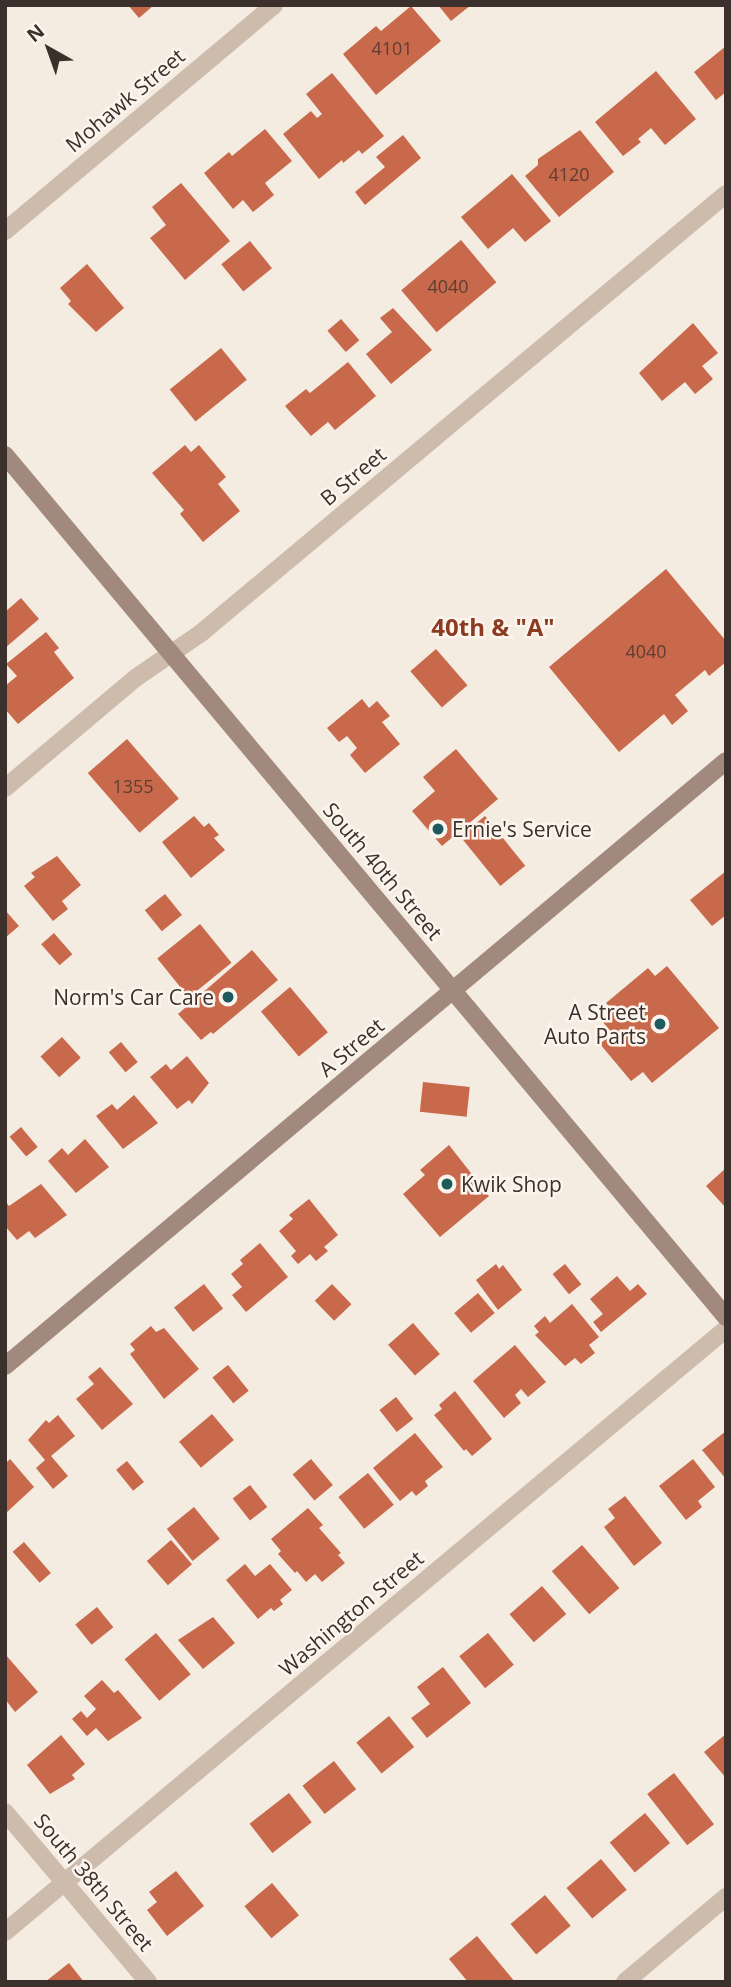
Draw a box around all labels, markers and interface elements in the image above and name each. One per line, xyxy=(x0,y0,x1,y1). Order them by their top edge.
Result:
north arrow xyxy=(14,14,84,84)
text: N xyxy=(21,18,50,48)
house number: 4101 xyxy=(371,37,413,59)
street label: Mohawk Street xyxy=(60,43,190,157)
house number: 4120 xyxy=(548,163,590,185)
house number: 4040 xyxy=(427,275,469,297)
street label: B Street xyxy=(315,441,391,511)
district label: 40th & "A" xyxy=(431,613,555,641)
house number: 4040 xyxy=(625,640,667,662)
house number: 1355 xyxy=(112,775,154,797)
street label: South 40th Street xyxy=(318,797,448,945)
place label: Ernie's Service xyxy=(452,816,592,842)
marker: Ernie's Service xyxy=(430,821,446,837)
place label: Norm's Car Care xyxy=(53,984,214,1010)
marker: Norm's Car Care xyxy=(220,989,236,1005)
place label: A Street Auto Parts xyxy=(544,999,646,1049)
street label: A Street xyxy=(313,1012,389,1082)
marker: A Street Auto Parts xyxy=(652,1016,668,1032)
place label: Kwik Shop xyxy=(461,1171,562,1197)
marker: Kwik Shop xyxy=(439,1176,455,1192)
street label: Washington Street xyxy=(274,1545,428,1681)
street label: South 38th Street xyxy=(29,1808,159,1956)

